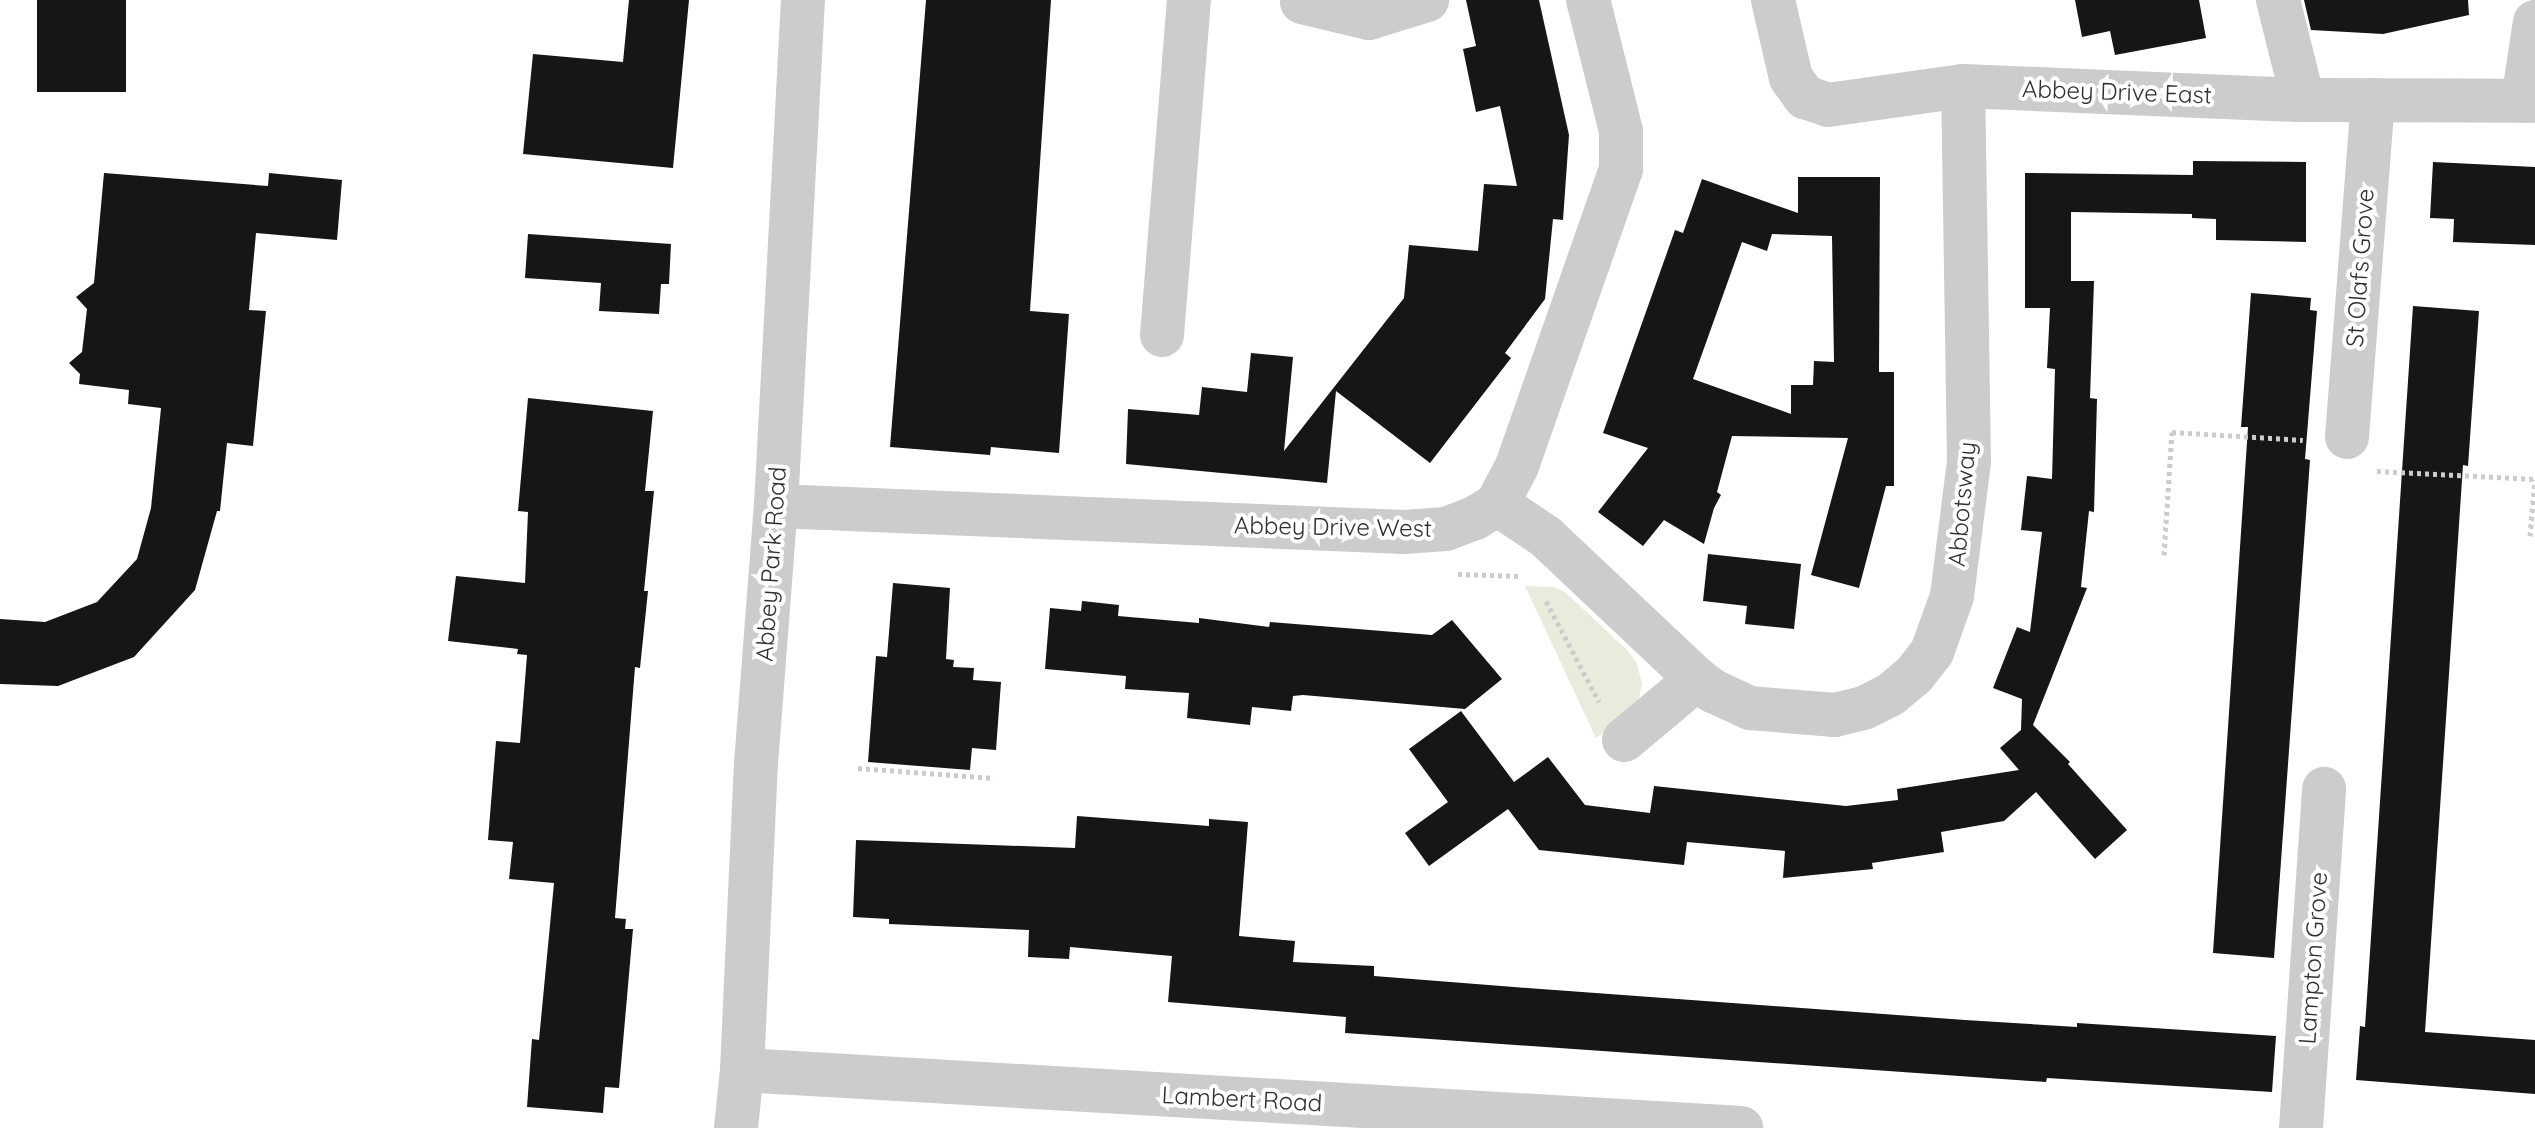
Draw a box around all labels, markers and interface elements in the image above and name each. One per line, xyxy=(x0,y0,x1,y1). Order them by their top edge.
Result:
street label: Abbey Drive East xyxy=(2021,74,2213,110)
street label: St Olafs Grove xyxy=(2340,188,2380,348)
street label: Abbotsway xyxy=(1942,440,1982,568)
street label: Abbey Park Road xyxy=(750,466,792,662)
street label: Abbey Drive West xyxy=(1234,511,1432,543)
street label: Lampton Grove xyxy=(2293,871,2333,1045)
street label: Lambert Road xyxy=(1161,1080,1323,1118)

